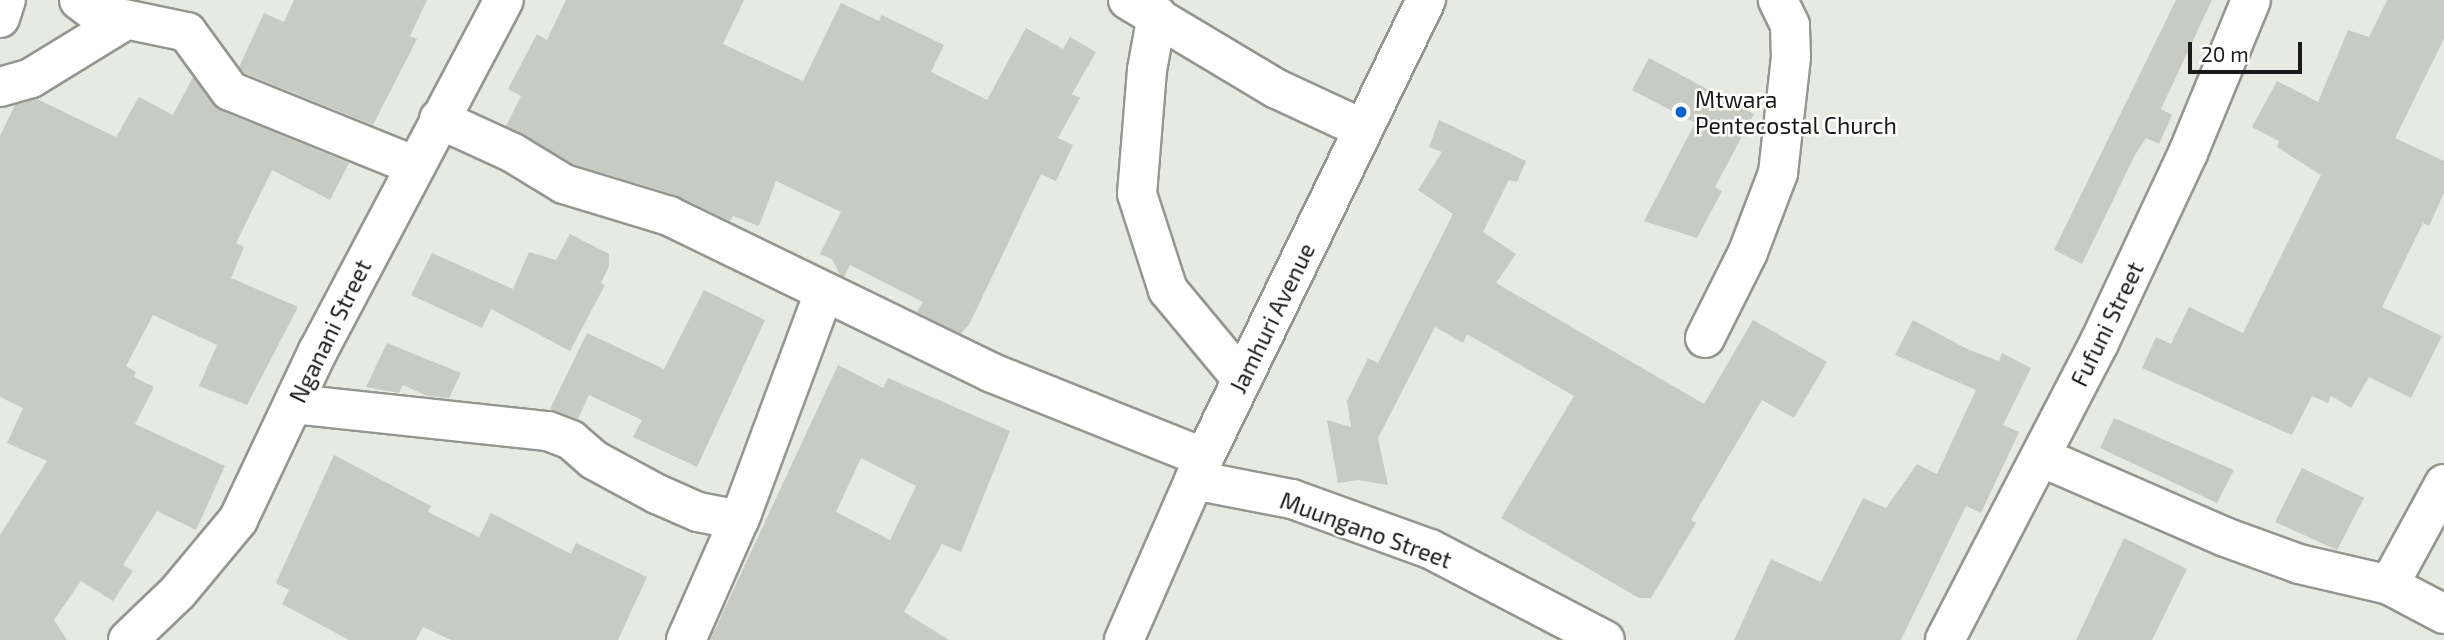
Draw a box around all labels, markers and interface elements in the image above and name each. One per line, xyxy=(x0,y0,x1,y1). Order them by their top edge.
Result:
scale bar xyxy=(2192,28,2306,72)
text: 20 m xyxy=(2201,41,2249,66)
place label: Mtwara Pentecostal Church xyxy=(1695,85,1898,139)
marker: Mtwara Pentecostal Church xyxy=(1673,104,1689,120)
street label: Jamhuri Avenue xyxy=(1224,238,1320,398)
street label: Nganani Street xyxy=(283,255,377,407)
street label: Fufuni Street xyxy=(2065,257,2149,391)
street label: Muungano Street xyxy=(1276,486,1456,574)

